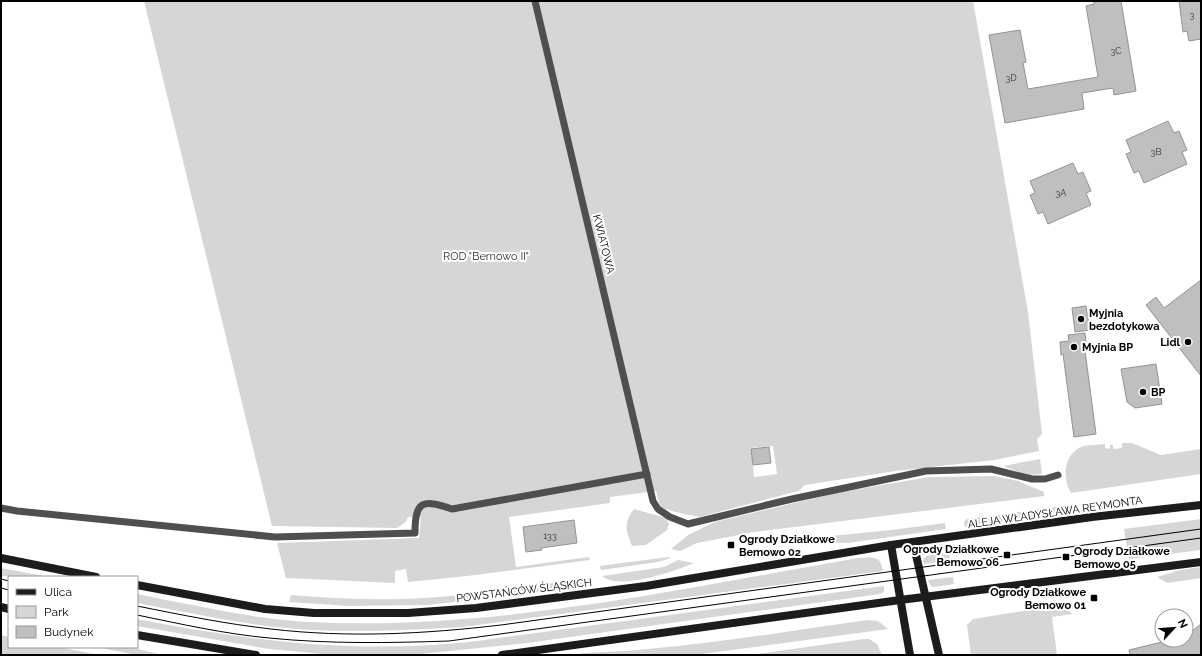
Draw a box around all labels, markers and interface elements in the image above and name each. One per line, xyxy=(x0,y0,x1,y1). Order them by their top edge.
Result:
house number: 3 xyxy=(1190,10,1195,20)
house number: 3C xyxy=(1111,46,1121,56)
house number: 3D xyxy=(1005,73,1017,83)
house number: 3B xyxy=(1151,147,1161,157)
house number: 3A xyxy=(1056,188,1066,198)
street label: KWIATOWA xyxy=(590,213,617,276)
park label: ROD "Bemowo II" xyxy=(443,250,529,263)
place label: Myjnia bezdotykowa xyxy=(1089,307,1159,333)
marker: Myjnia bezdotykowa xyxy=(1076,314,1086,324)
place label: Lidl xyxy=(1160,336,1181,349)
marker: Lidl xyxy=(1183,337,1193,347)
place label: Myjnia BP xyxy=(1082,341,1133,354)
marker: Myjnia BP xyxy=(1069,342,1079,352)
place label: BP xyxy=(1151,386,1165,399)
marker: BP xyxy=(1138,387,1148,397)
street label: ALEJA WŁADYSŁAWA REYMONTA xyxy=(967,494,1144,531)
house number: 133 xyxy=(543,531,557,541)
place label: Ogrody Działkowe Bemowo 02 xyxy=(739,533,835,559)
marker: Ogrody Działkowe Bemowo 02 xyxy=(726,540,736,550)
place label: Ogrody Działkowe Bemowo 06 xyxy=(903,543,999,569)
place label: Ogrody Działkowe Bemowo 05 xyxy=(1074,545,1170,571)
marker: Ogrody Działkowe Bemowo 06 xyxy=(1002,550,1012,560)
marker: Ogrody Działkowe Bemowo 05 xyxy=(1061,552,1071,562)
street label: POWSTAŃCÓW ŚLĄSKICH xyxy=(455,575,593,605)
legend xyxy=(8,576,138,648)
text: Ulica xyxy=(44,585,72,599)
place label: Ogrody Działkowe Bemowo 01 xyxy=(990,586,1087,612)
marker: Ogrody Działkowe Bemowo 01 xyxy=(1089,593,1099,603)
text: Park xyxy=(44,605,69,619)
north arrow xyxy=(1154,608,1194,648)
text: N xyxy=(1175,617,1190,630)
text: Budynek xyxy=(44,625,94,639)

